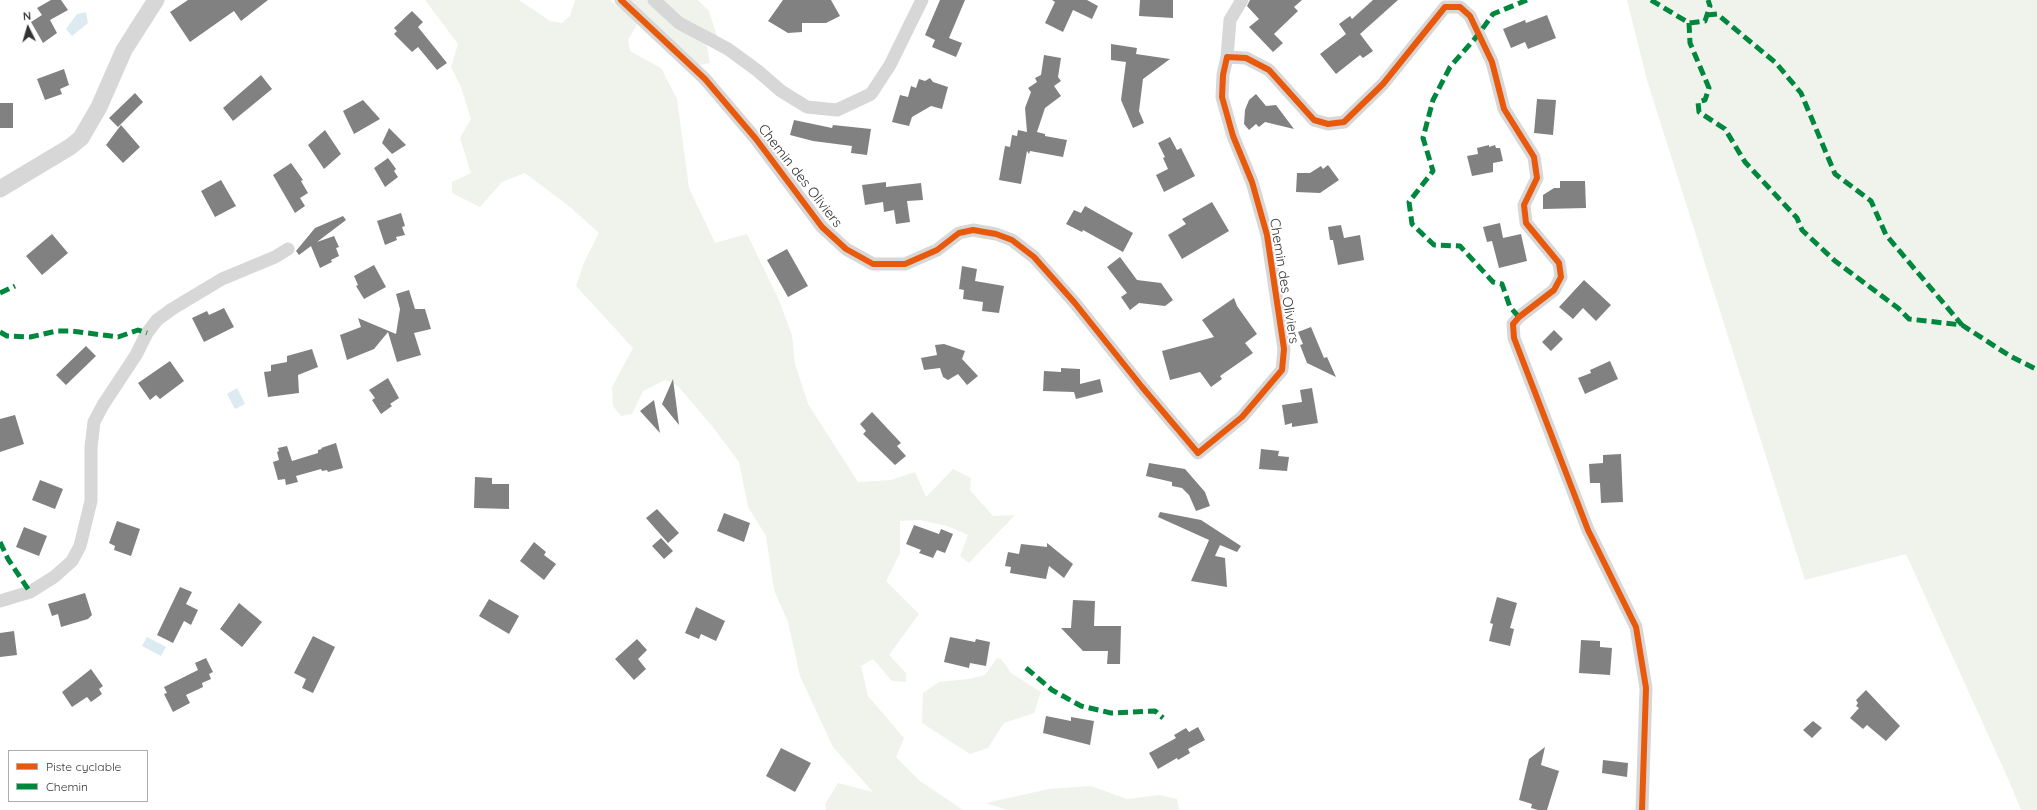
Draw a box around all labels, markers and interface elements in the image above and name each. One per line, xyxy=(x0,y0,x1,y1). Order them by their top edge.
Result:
north arrow xyxy=(8,8,48,48)
text: N xyxy=(22,9,32,23)
street label: Chemin des Oliviers xyxy=(754,121,846,231)
street label: Chemin des Oliviers xyxy=(1266,217,1302,345)
legend xyxy=(8,750,148,802)
text: Piste cyclable xyxy=(46,759,121,774)
text: Chemin xyxy=(46,779,88,794)

